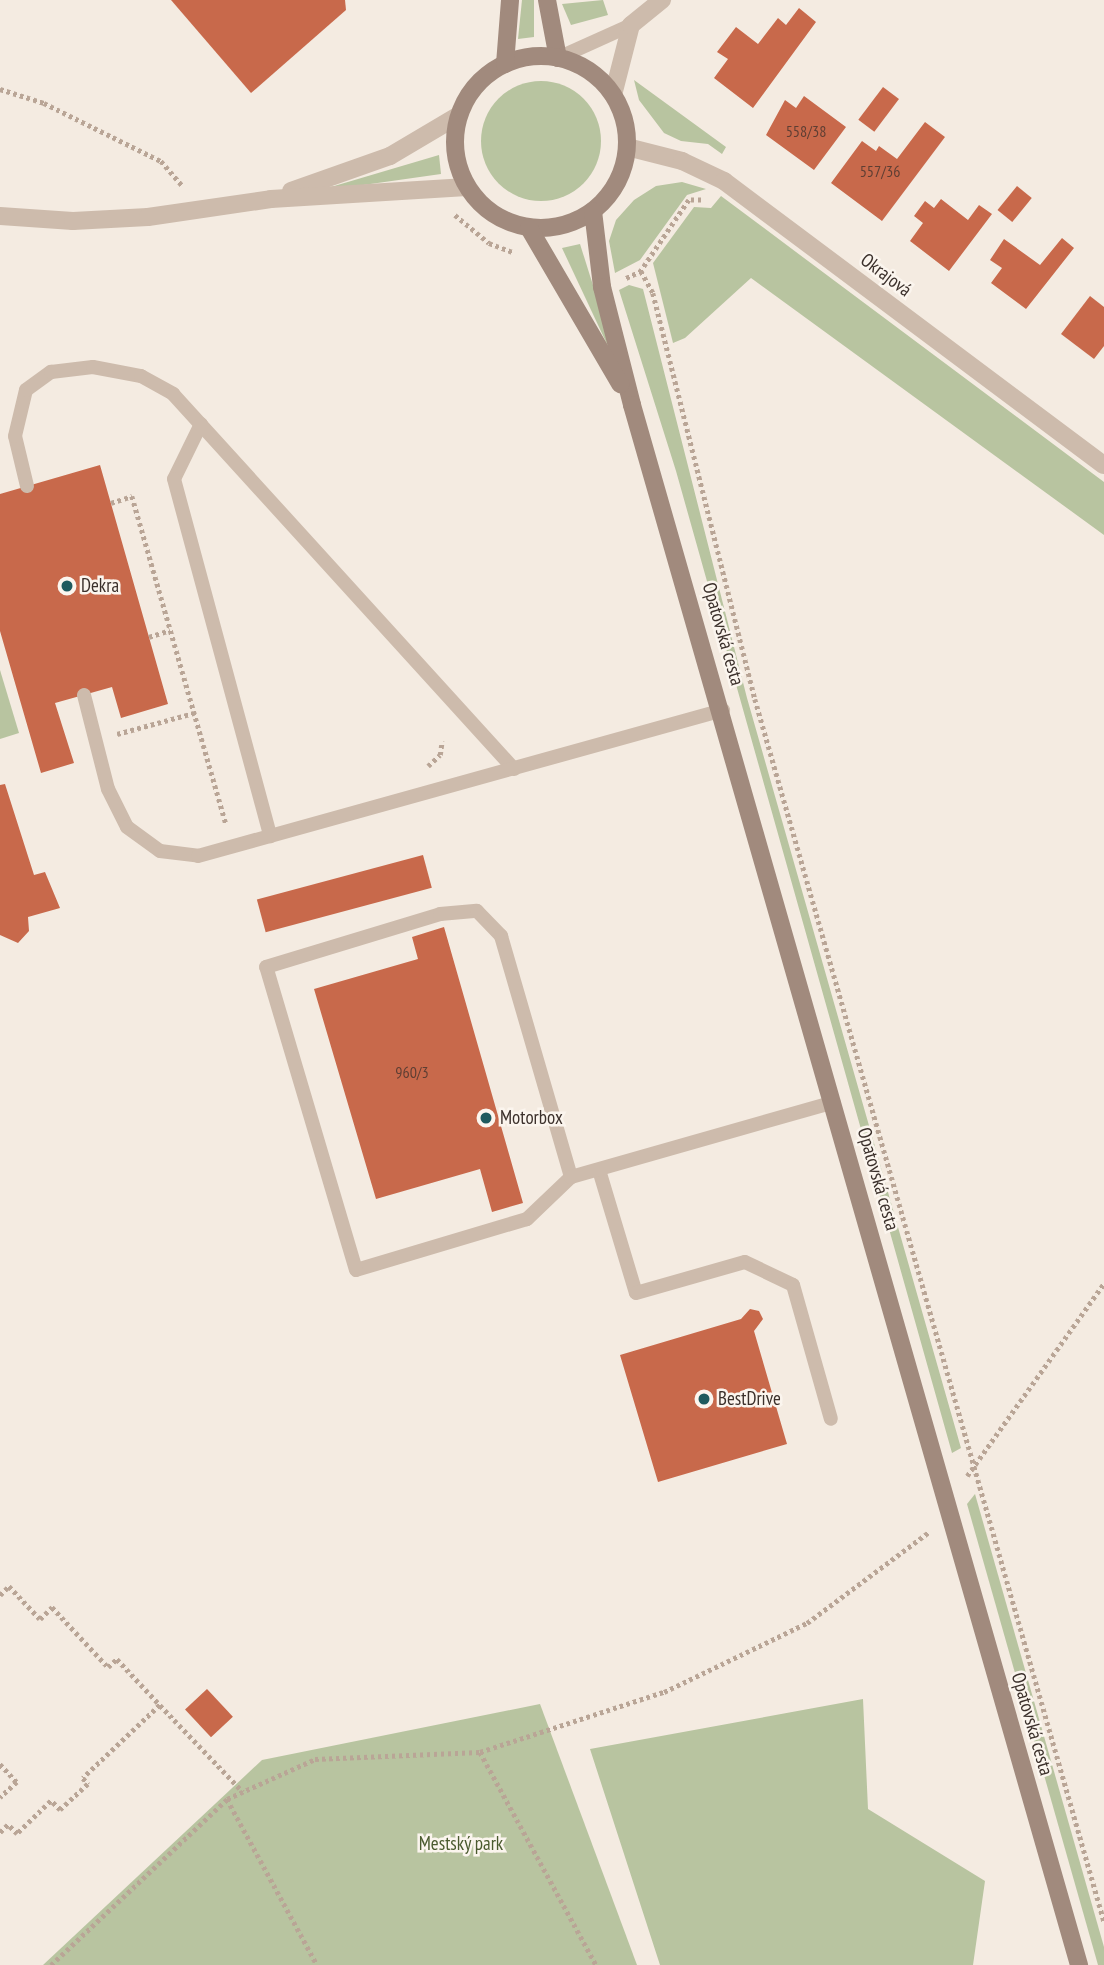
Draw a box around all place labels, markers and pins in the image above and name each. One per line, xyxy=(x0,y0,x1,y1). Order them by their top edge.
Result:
place label: Dekra xyxy=(81,575,119,597)
marker: Dekra xyxy=(59,578,75,594)
place label: Motorbox xyxy=(500,1107,563,1129)
marker: Motorbox xyxy=(478,1110,494,1126)
place label: BestDrive xyxy=(718,1388,781,1410)
marker: BestDrive xyxy=(696,1391,712,1407)

